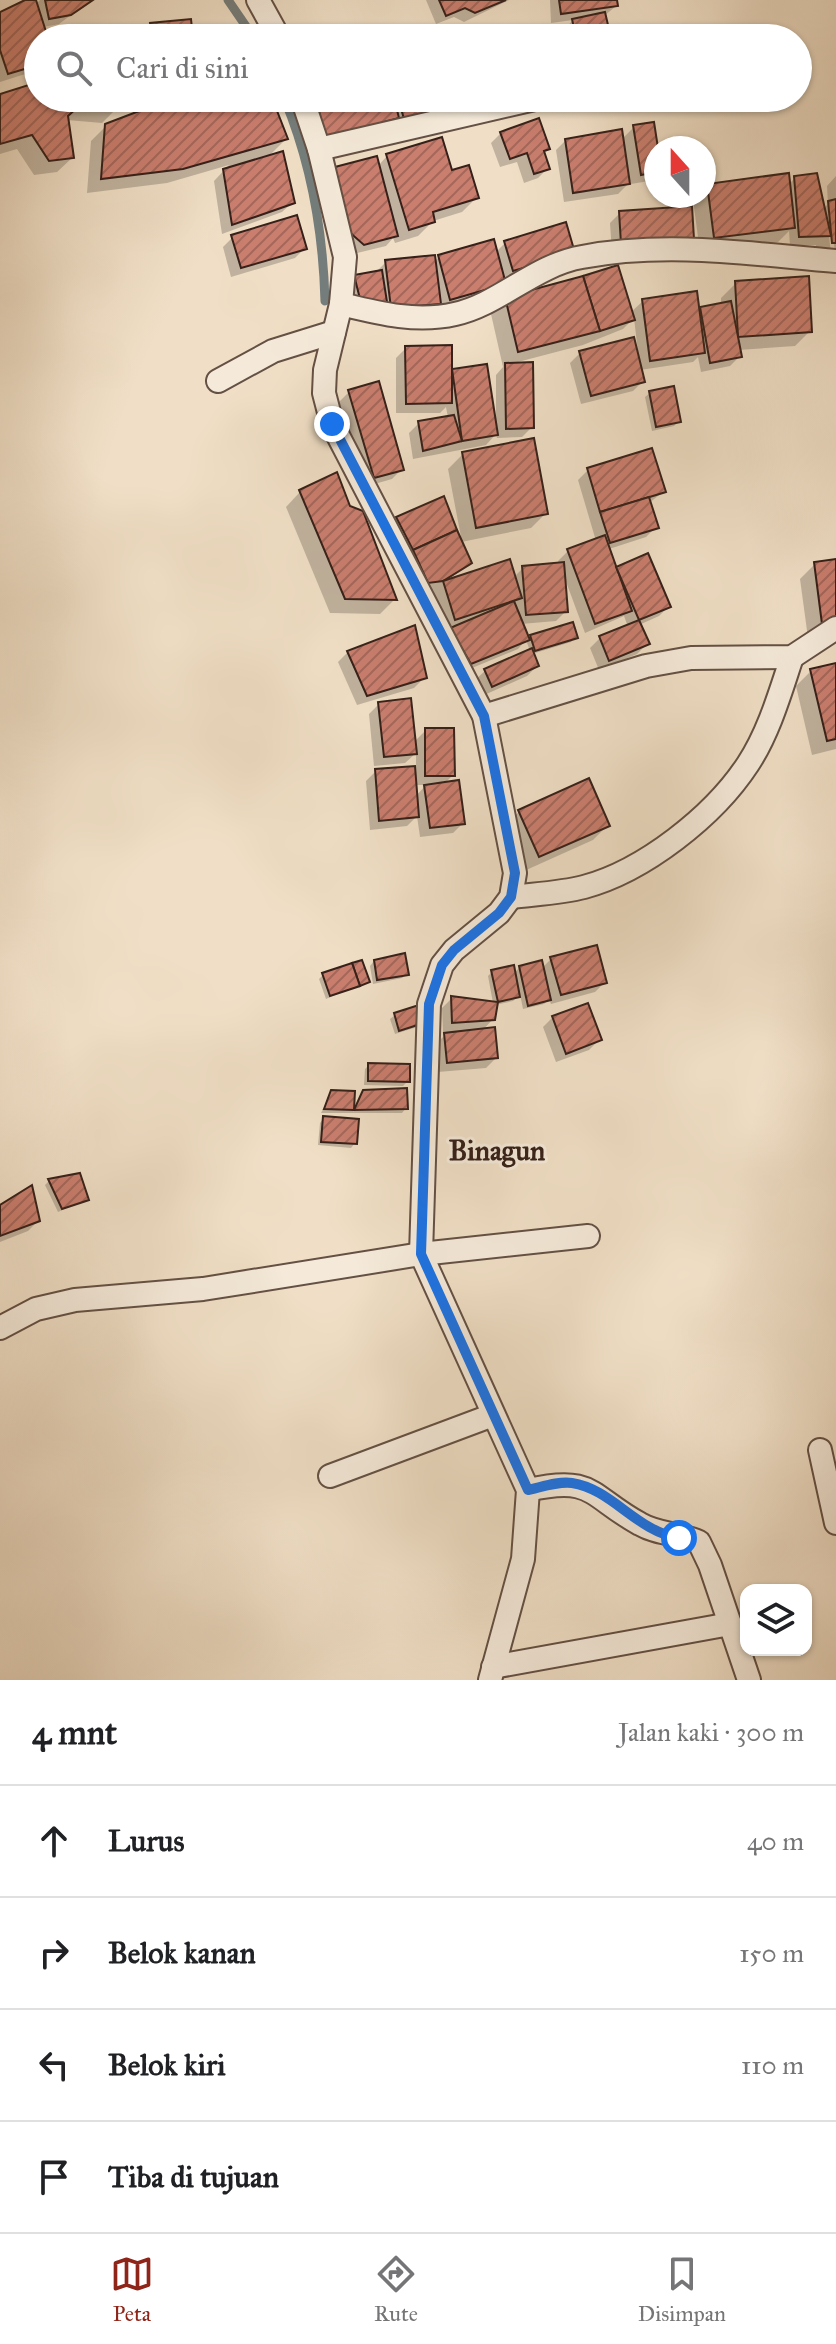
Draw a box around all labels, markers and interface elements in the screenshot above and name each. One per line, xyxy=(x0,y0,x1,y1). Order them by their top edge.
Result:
search box xyxy=(24,24,812,112)
icon: search xyxy=(52,46,96,90)
text: Cari di sini xyxy=(116,50,249,86)
north arrow xyxy=(644,136,716,208)
route end xyxy=(314,406,350,442)
district label: Binagun xyxy=(449,1133,545,1168)
route start xyxy=(661,1520,697,1556)
map controls xyxy=(740,1584,812,1656)
button: layers xyxy=(740,1584,812,1656)
text: 4 mnt xyxy=(32,1712,117,1753)
text: Jalan kaki · 300 m xyxy=(618,1716,804,1748)
icon: ahead xyxy=(32,1819,76,1863)
text: Lurus xyxy=(108,1823,184,1859)
text: 40 m xyxy=(747,1825,804,1857)
icon: right xyxy=(32,1931,76,1975)
text: Belok kanan xyxy=(108,1935,256,1971)
text: 150 m xyxy=(739,1937,804,1969)
icon: left xyxy=(32,2043,76,2087)
text: Belok kiri xyxy=(108,2047,226,2083)
text: 110 m xyxy=(741,2049,804,2081)
icon: arrive xyxy=(32,2155,76,2199)
text: Tiba di tujuan xyxy=(108,2159,279,2195)
tab: Peta xyxy=(110,2252,154,2327)
tab: Rute xyxy=(374,2252,418,2327)
tab: Disimpan xyxy=(638,2252,726,2327)

